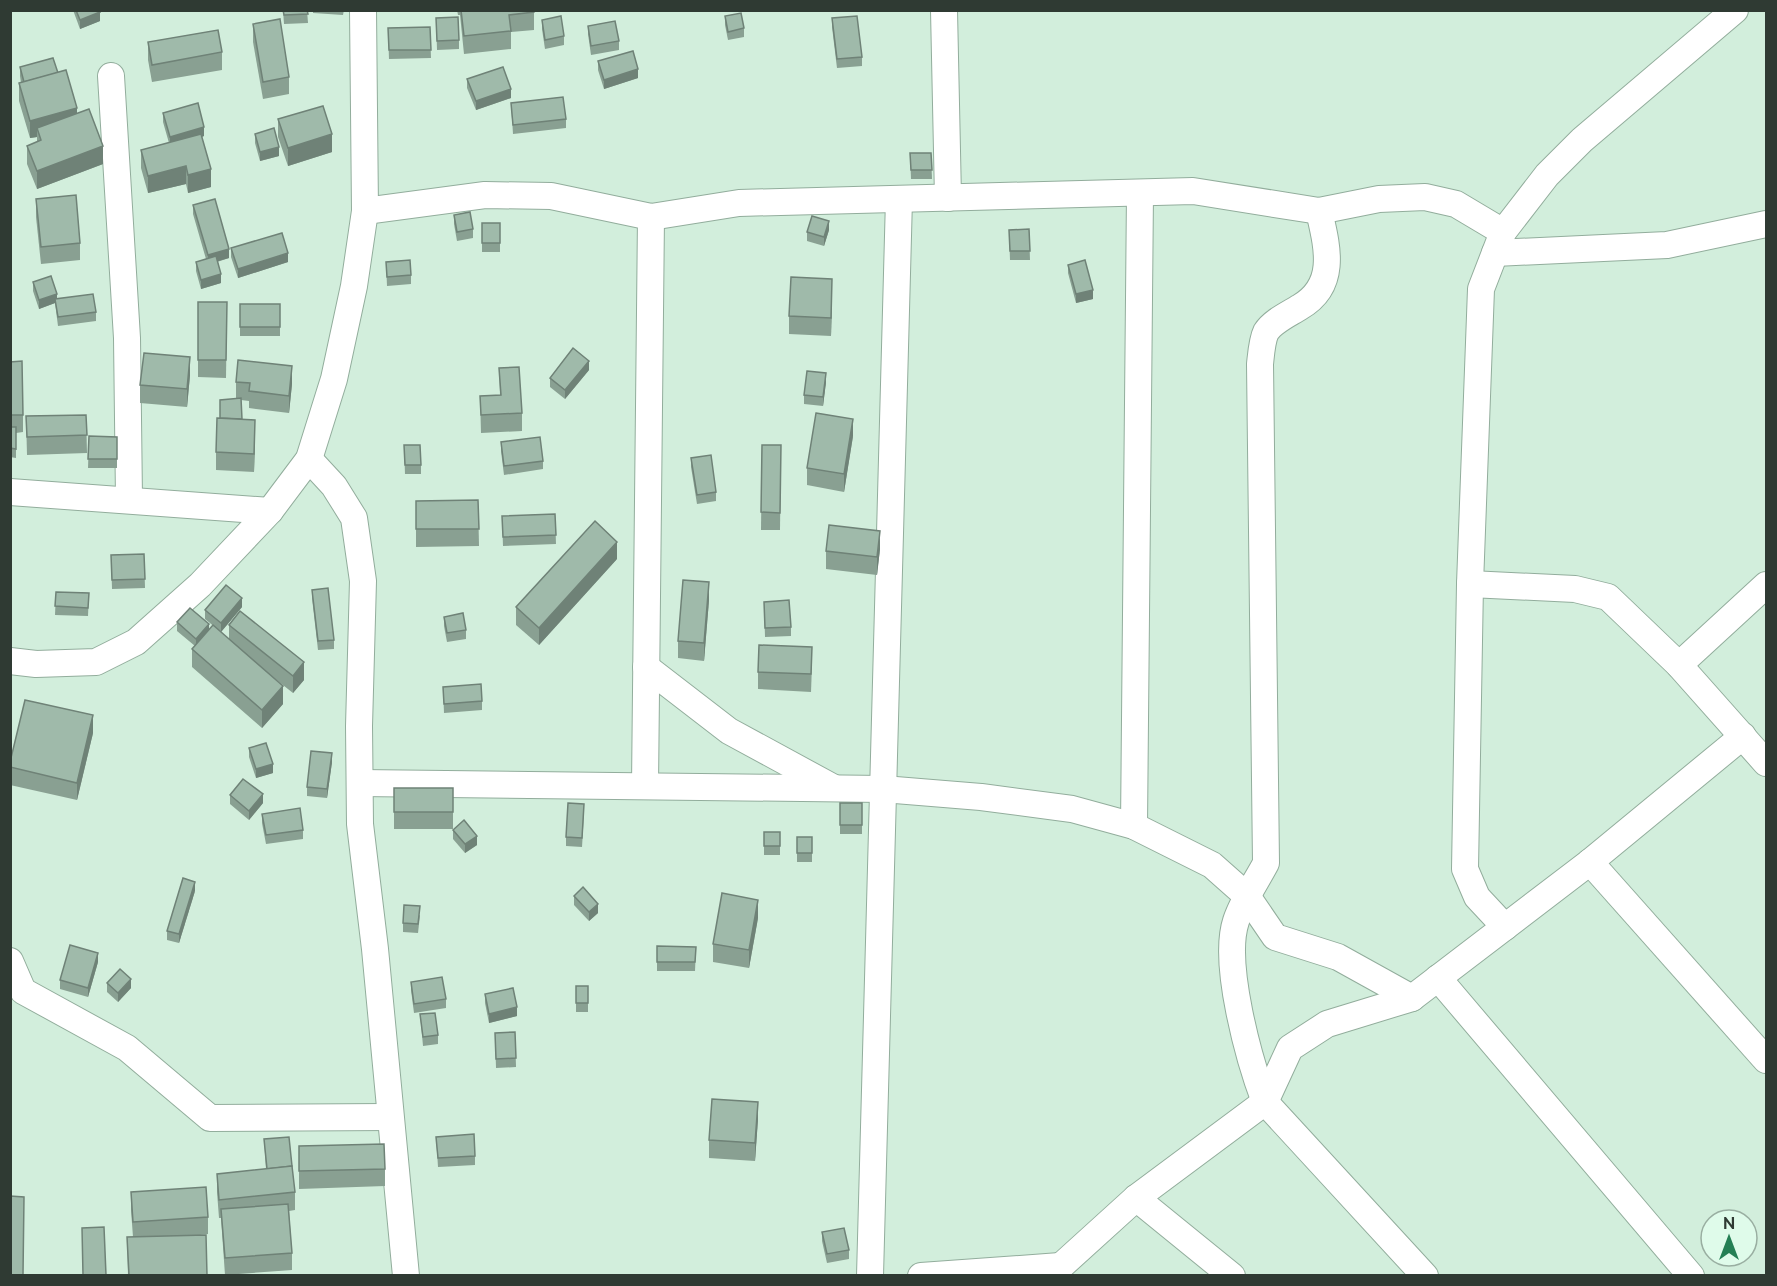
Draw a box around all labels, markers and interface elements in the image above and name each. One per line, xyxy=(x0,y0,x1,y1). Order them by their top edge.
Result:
north arrow xyxy=(1699,1208,1759,1268)
text: N xyxy=(1723,1214,1735,1233)

